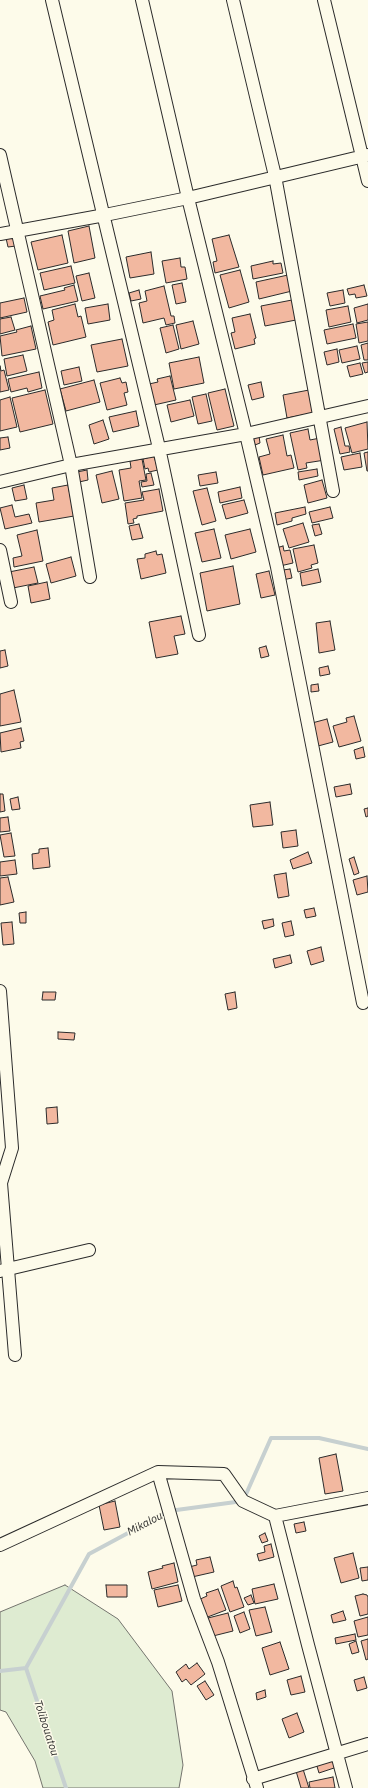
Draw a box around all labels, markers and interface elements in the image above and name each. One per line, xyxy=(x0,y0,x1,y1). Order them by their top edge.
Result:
water label: Mikalou xyxy=(125,1509,165,1539)
water label: Tolibouatou xyxy=(31,1698,61,1758)

